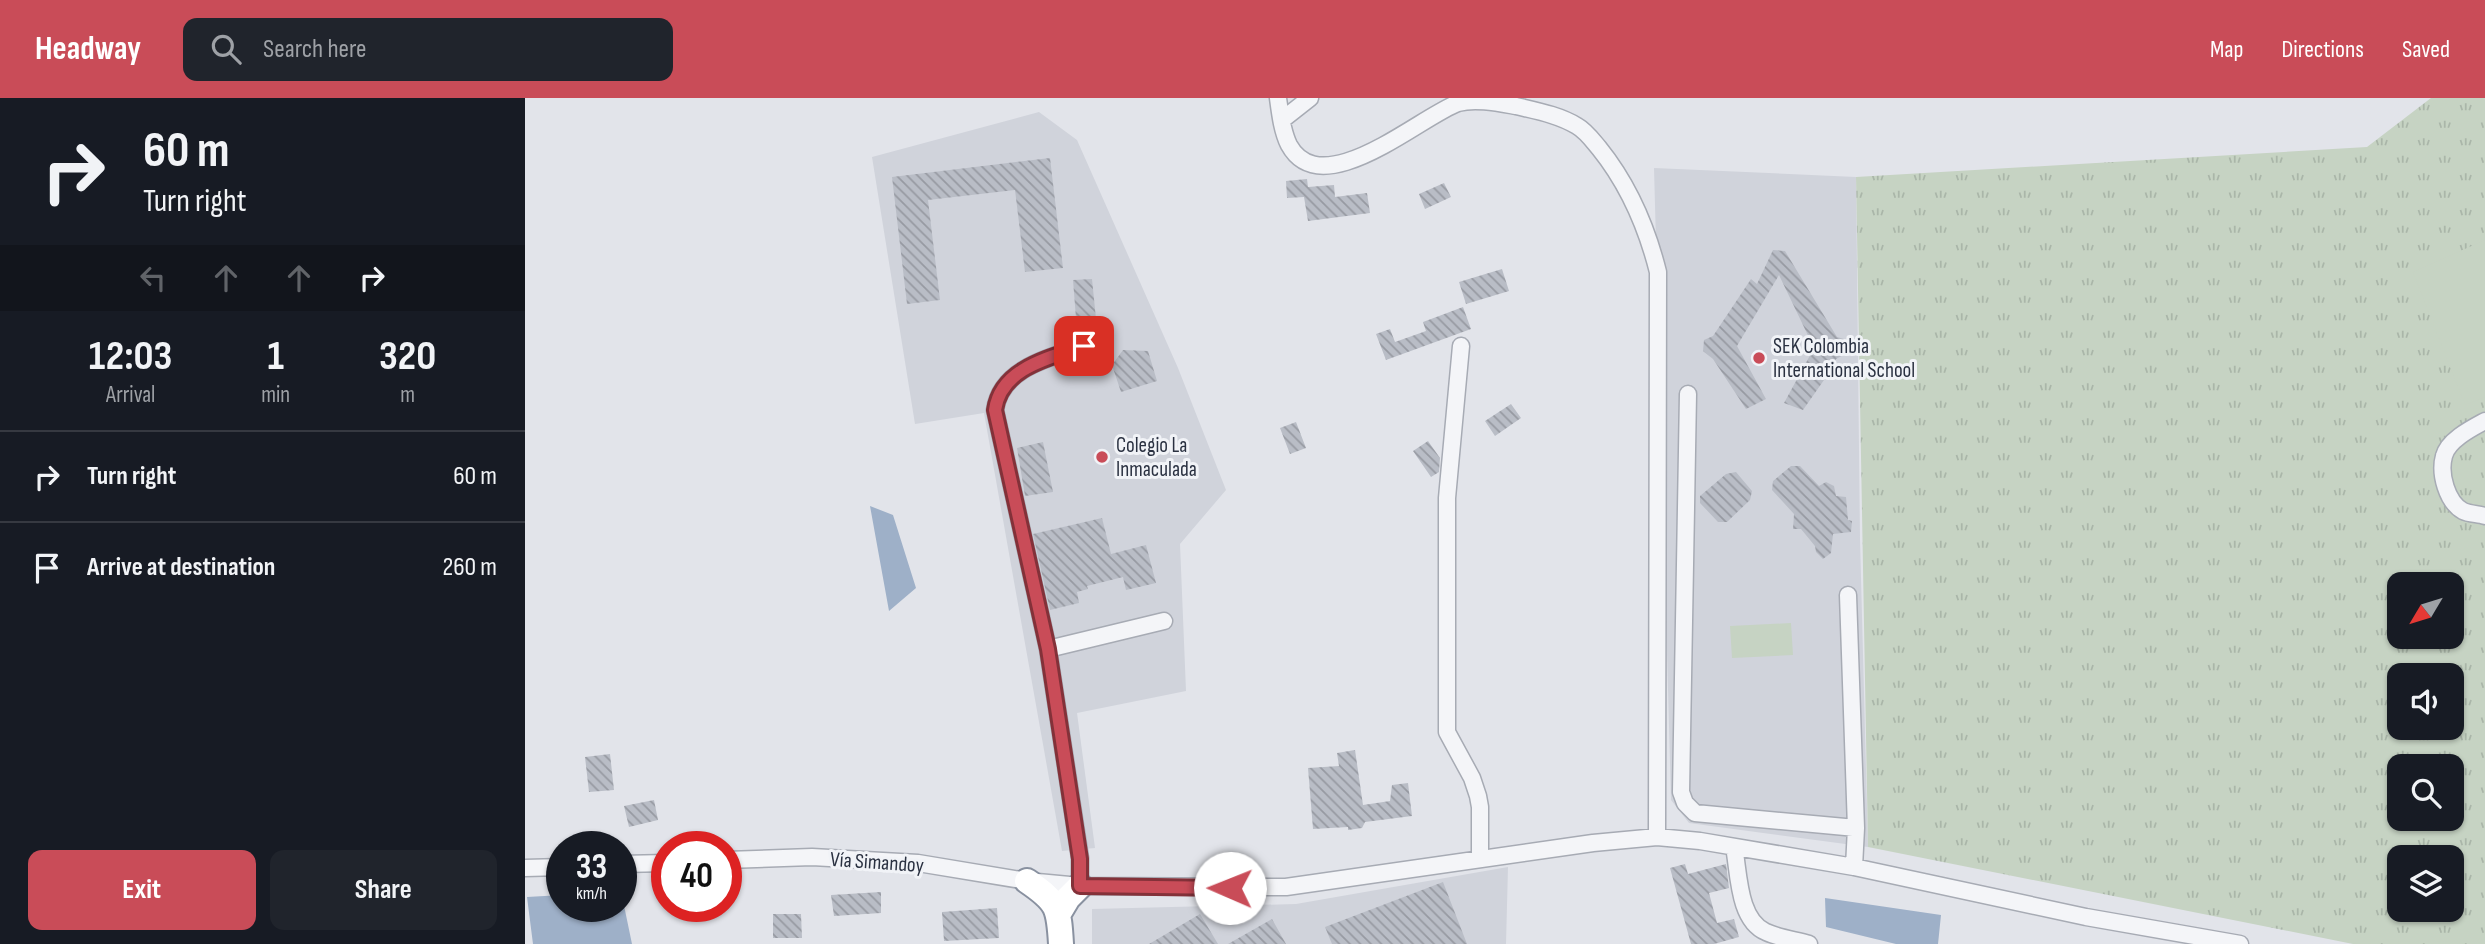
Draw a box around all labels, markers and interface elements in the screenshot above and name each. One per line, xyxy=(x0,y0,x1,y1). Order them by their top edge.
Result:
search box xyxy=(183,18,673,81)
text: Headway xyxy=(35,29,141,69)
icon: search xyxy=(207,30,245,68)
text: Search here xyxy=(263,34,366,65)
text: Map xyxy=(2210,35,2243,64)
text: Directions xyxy=(2281,35,2364,64)
text: Saved xyxy=(2402,35,2450,64)
text: 60 m xyxy=(143,122,230,181)
icon: right xyxy=(28,126,119,217)
text: Turn right xyxy=(143,182,247,221)
icon: left xyxy=(134,259,172,297)
icon: ahead xyxy=(207,259,245,297)
icon: ahead xyxy=(280,259,318,297)
icon: right xyxy=(353,259,391,297)
pin xyxy=(1054,316,1114,376)
icon: arrive xyxy=(1065,327,1103,365)
text: 12:03 xyxy=(89,331,172,382)
text: 1 xyxy=(267,331,284,382)
text: 320 xyxy=(379,331,436,382)
place label: SEK Colombia International School xyxy=(1773,334,1915,383)
marker: SEK Colombia International School xyxy=(1751,350,1767,366)
text: Arrival xyxy=(106,381,155,409)
text: min xyxy=(261,381,290,409)
text: m xyxy=(400,381,415,409)
place label: Colegio La Inmaculada xyxy=(1116,433,1197,482)
marker: Colegio La Inmaculada xyxy=(1094,449,1110,465)
icon: right xyxy=(28,458,66,496)
text: Turn right xyxy=(87,461,176,492)
text: 60 m xyxy=(453,461,497,492)
icon: arrive xyxy=(28,549,66,587)
text: Arrive at destination xyxy=(87,552,275,583)
text: 260 m xyxy=(442,552,497,583)
north arrow xyxy=(2387,572,2464,649)
map controls xyxy=(2387,572,2464,922)
button: sound xyxy=(2387,663,2464,740)
button: search xyxy=(2387,754,2464,831)
speed limit sign: 40 xyxy=(651,831,742,922)
button: layers xyxy=(2387,845,2464,922)
text: 33 xyxy=(576,846,607,889)
street label: Vía Simandoy xyxy=(829,847,925,878)
button: Exit xyxy=(28,850,256,930)
button: Share xyxy=(270,850,497,930)
position arrow xyxy=(1193,851,1267,925)
text: km/h xyxy=(576,883,607,904)

